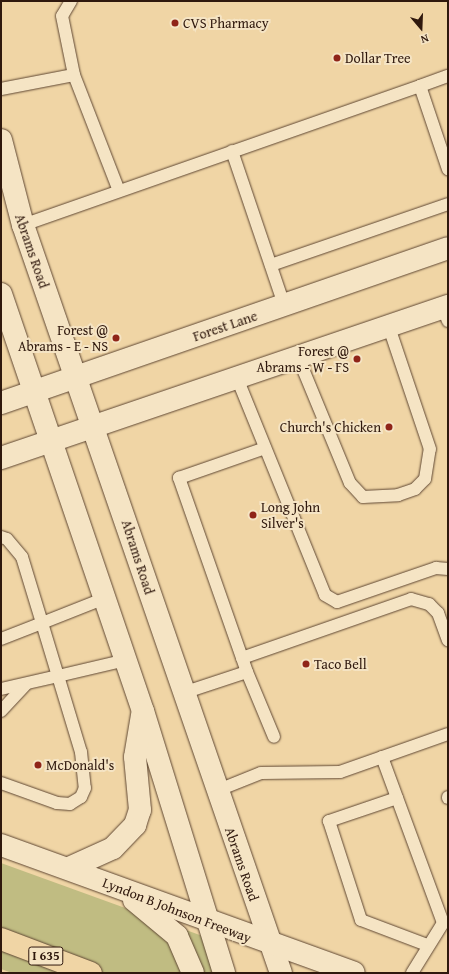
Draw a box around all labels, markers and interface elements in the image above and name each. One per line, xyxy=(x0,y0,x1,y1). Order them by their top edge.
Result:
north arrow xyxy=(401,8,441,48)
place label: CVS Pharmacy xyxy=(183,15,269,31)
marker: CVS Pharmacy xyxy=(170,18,180,28)
text: N xyxy=(419,31,431,48)
place label: Dollar Tree xyxy=(345,50,411,66)
marker: Dollar Tree xyxy=(332,53,342,63)
street label: Abrams Road xyxy=(11,212,53,290)
street label: Forest Lane xyxy=(191,307,259,345)
place label: Forest @ Abrams - E - NS xyxy=(18,322,108,354)
marker: Forest @ Abrams - E - NS xyxy=(111,333,121,343)
place label: Forest @ Abrams - W - FS xyxy=(257,343,349,376)
marker: Forest @ Abrams - W - FS xyxy=(352,354,362,364)
place label: Church's Chicken xyxy=(280,419,381,435)
marker: Church's Chicken xyxy=(384,422,394,432)
place label: Long John Silver's xyxy=(261,499,320,532)
marker: Long John Silver's xyxy=(248,510,258,520)
street label: Abrams Road xyxy=(118,518,158,596)
place label: Taco Bell xyxy=(314,656,367,672)
marker: Taco Bell xyxy=(301,659,311,669)
place label: McDonald's xyxy=(46,757,114,773)
marker: McDonald's xyxy=(33,760,43,770)
street label: Abrams Road xyxy=(221,825,263,903)
street label: Lyndon B Johnson Freeway xyxy=(100,874,254,946)
road number: I 635 xyxy=(28,945,64,967)

